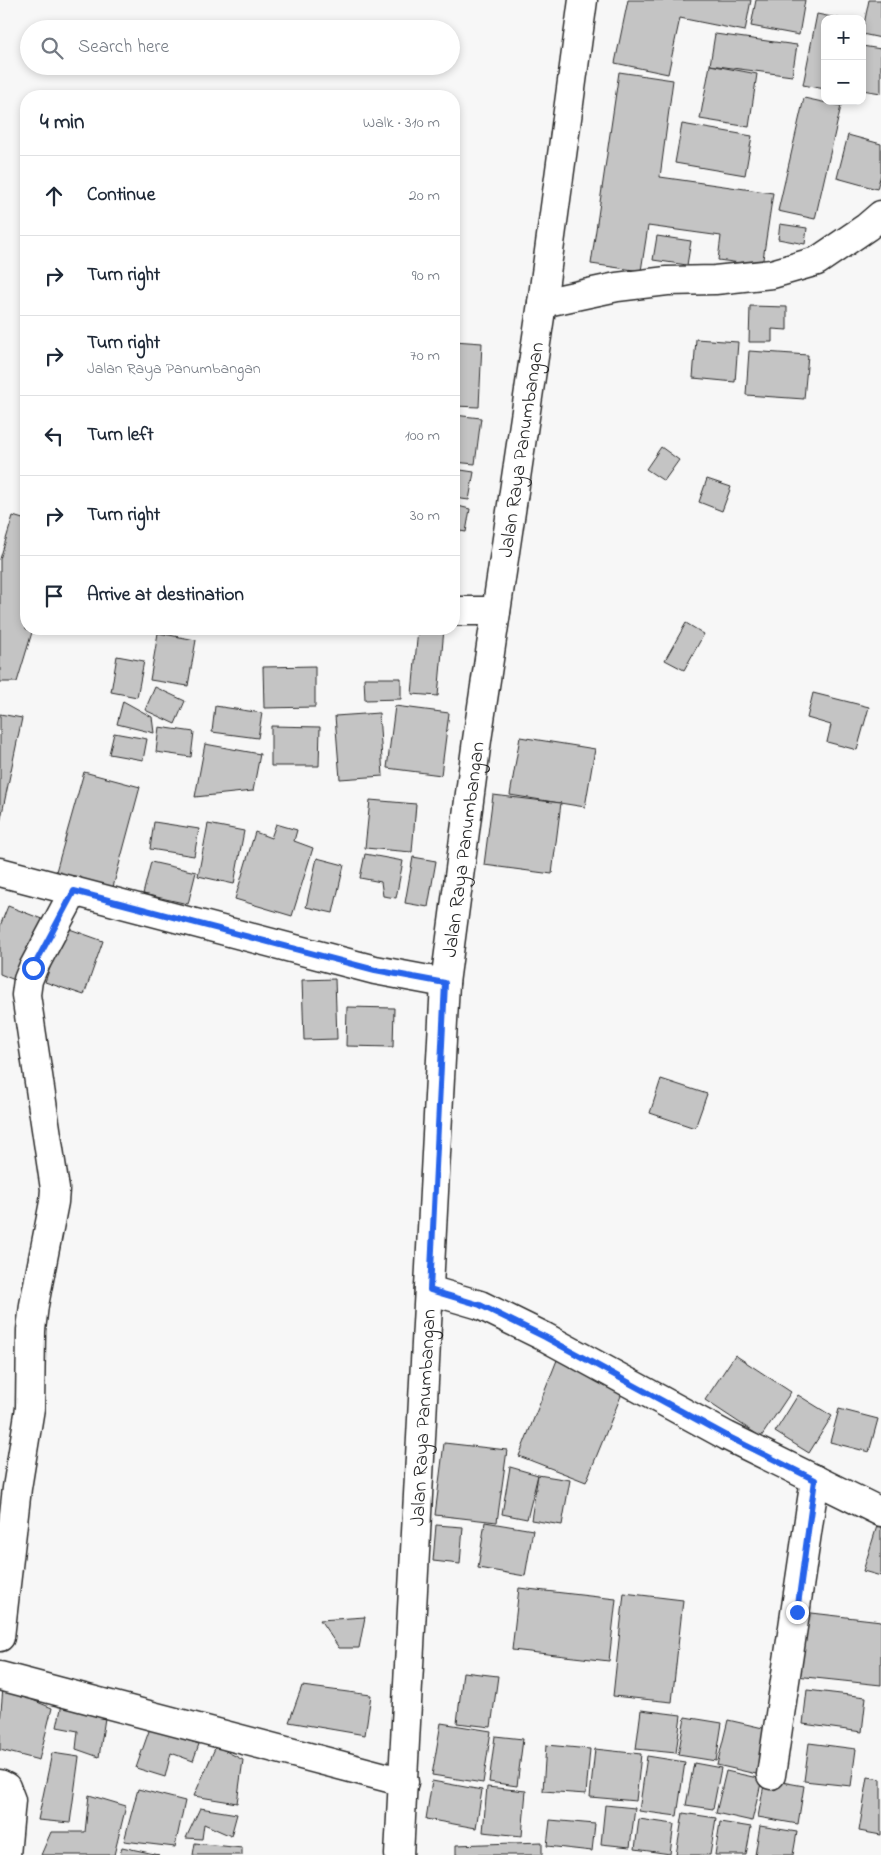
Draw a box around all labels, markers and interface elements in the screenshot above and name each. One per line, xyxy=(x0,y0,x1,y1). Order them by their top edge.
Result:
map controls xyxy=(821,15,866,105)
button: + xyxy=(821,15,866,60)
search box xyxy=(20,20,460,75)
icon: search xyxy=(38,34,66,62)
text: Search here xyxy=(78,34,169,61)
button: − xyxy=(821,60,866,105)
text: 4 min xyxy=(40,108,84,138)
text: Walk · 310 m xyxy=(363,111,440,135)
icon: ahead xyxy=(40,182,68,210)
text: Continue xyxy=(87,182,155,209)
text: 20 m xyxy=(409,184,440,208)
icon: right xyxy=(40,262,68,290)
text: Turn right xyxy=(87,262,160,289)
text: 90 m xyxy=(412,264,440,288)
text: Turn right xyxy=(87,330,160,357)
street label: Jalan Raya Panumbangan xyxy=(492,340,553,560)
icon: right xyxy=(40,342,68,370)
text: 70 m xyxy=(410,344,440,368)
text: Jalan Raya Panumbangan xyxy=(87,357,261,381)
icon: left xyxy=(40,422,68,450)
text: Turn left xyxy=(87,422,154,449)
text: 100 m xyxy=(405,424,440,448)
icon: right xyxy=(40,502,68,530)
text: Turn right xyxy=(87,502,160,529)
text: 30 m xyxy=(410,504,440,528)
icon: arrive xyxy=(40,582,68,610)
text: Arrive at destination xyxy=(87,582,244,609)
street label: Jalan Raya Panumbangan xyxy=(437,740,494,959)
route start xyxy=(22,957,45,980)
street label: Jalan Raya Panumbangan xyxy=(404,1308,445,1527)
route end xyxy=(786,1601,809,1624)

